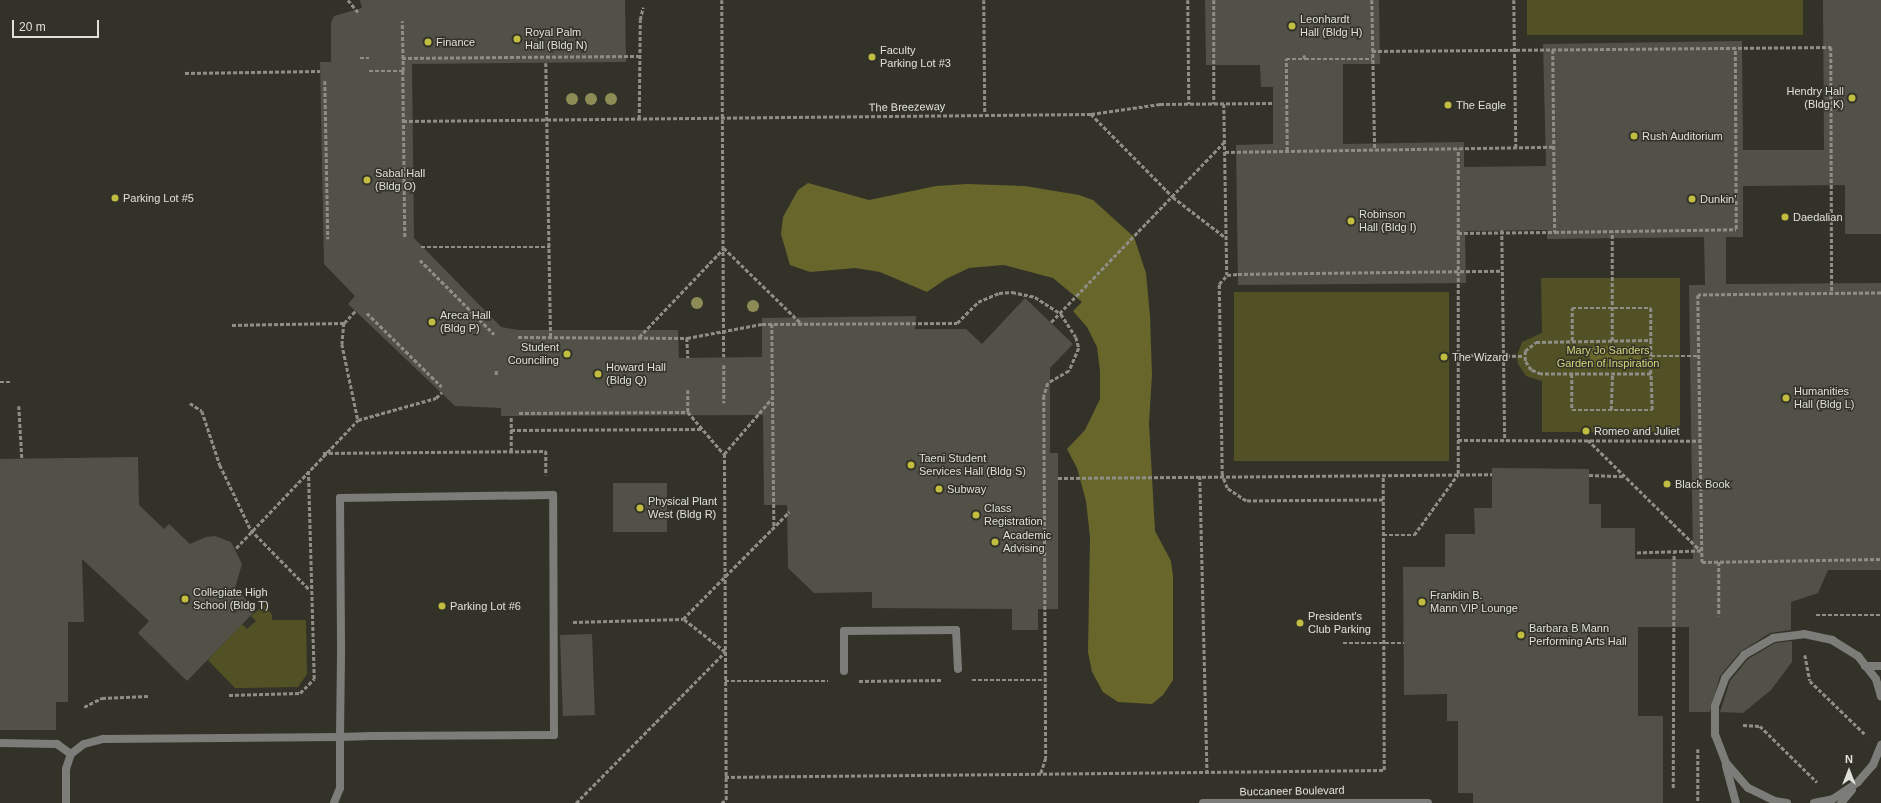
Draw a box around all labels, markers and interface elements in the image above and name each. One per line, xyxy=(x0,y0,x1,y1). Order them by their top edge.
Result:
scale bar xyxy=(14,12,101,38)
place label: Leonhardt Hall (Bldg H) xyxy=(1300,13,1362,39)
text: 20 m xyxy=(19,20,46,34)
marker: Leonhardt Hall (Bldg H) xyxy=(1287,21,1297,31)
place label: Royal Palm Hall (Bldg N) xyxy=(525,26,587,52)
marker: Royal Palm Hall (Bldg N) xyxy=(512,34,522,44)
place label: Finance xyxy=(436,35,475,49)
marker: Finance xyxy=(423,37,433,47)
place label: Faculty Parking Lot #3 xyxy=(880,44,951,70)
marker: Faculty Parking Lot #3 xyxy=(867,52,877,62)
place label: Hendry Hall (Bldg K) xyxy=(1787,85,1844,111)
marker: Hendry Hall (Bldg K) xyxy=(1847,93,1857,103)
place label: The Eagle xyxy=(1456,98,1506,112)
street label: The Breezeway xyxy=(869,100,945,114)
marker: The Eagle xyxy=(1443,100,1453,110)
place label: Rush Auditorium xyxy=(1642,129,1723,143)
marker: Rush Auditorium xyxy=(1629,131,1639,141)
place label: Sabal Hall (Bldg O) xyxy=(375,167,425,193)
marker: Sabal Hall (Bldg O) xyxy=(362,175,372,185)
place label: Parking Lot #5 xyxy=(123,191,194,205)
place label: Dunkin' xyxy=(1700,192,1736,206)
marker: Parking Lot #5 xyxy=(110,193,120,203)
marker: Dunkin' xyxy=(1687,194,1697,204)
place label: Robinson Hall (Bldg I) xyxy=(1359,208,1416,234)
place label: Daedalian xyxy=(1793,210,1843,224)
marker: Daedalian xyxy=(1780,212,1790,222)
marker: Robinson Hall (Bldg I) xyxy=(1346,216,1356,226)
place label: Areca Hall (Bldg P) xyxy=(440,309,491,335)
marker: Areca Hall (Bldg P) xyxy=(427,317,437,327)
place label: Student Counciling xyxy=(508,341,559,367)
park label: Mary Jo Sanders Garden of Inspiration xyxy=(1557,344,1659,370)
marker: Student Counciling xyxy=(562,349,572,359)
place label: The Wizard xyxy=(1452,350,1508,364)
marker: The Wizard xyxy=(1439,352,1449,362)
place label: Howard Hall (Bldg Q) xyxy=(606,361,666,387)
marker: Howard Hall (Bldg Q) xyxy=(593,369,603,379)
place label: Humanities Hall (Bldg L) xyxy=(1794,385,1855,411)
marker: Humanities Hall (Bldg L) xyxy=(1781,393,1791,403)
place label: Romeo and Juliet xyxy=(1594,424,1680,438)
marker: Romeo and Juliet xyxy=(1581,426,1591,436)
place label: Taeni Student Services Hall (Bldg S) xyxy=(919,452,1026,478)
marker: Taeni Student Services Hall (Bldg S) xyxy=(906,460,916,470)
place label: Black Book xyxy=(1675,477,1730,491)
marker: Black Book xyxy=(1662,479,1672,489)
place label: Subway xyxy=(947,482,986,496)
marker: Subway xyxy=(934,484,944,494)
place label: Physical Plant West (Bldg R) xyxy=(648,495,717,521)
place label: Class Registration xyxy=(984,502,1043,528)
marker: Physical Plant West (Bldg R) xyxy=(635,503,645,513)
marker: Class Registration xyxy=(971,510,981,520)
place label: Academic Advising xyxy=(1003,529,1051,555)
marker: Academic Advising xyxy=(990,537,1000,547)
place label: Collegiate High School (Bldg T) xyxy=(193,586,269,612)
place label: Franklin B. Mann VIP Lounge xyxy=(1430,589,1518,615)
marker: Collegiate High School (Bldg T) xyxy=(180,594,190,604)
marker: Franklin B. Mann VIP Lounge xyxy=(1417,597,1427,607)
place label: Parking Lot #6 xyxy=(450,599,521,613)
marker: Parking Lot #6 xyxy=(437,601,447,611)
place label: President's Club Parking xyxy=(1308,610,1371,636)
marker: President's Club Parking xyxy=(1295,618,1305,628)
place label: Barbara B Mann Performing Arts Hall xyxy=(1529,622,1627,648)
marker: Barbara B Mann Performing Arts Hall xyxy=(1516,630,1526,640)
north arrow xyxy=(1829,751,1869,791)
text: N xyxy=(1845,753,1853,765)
street label: Buccaneer Boulevard xyxy=(1239,783,1345,799)

